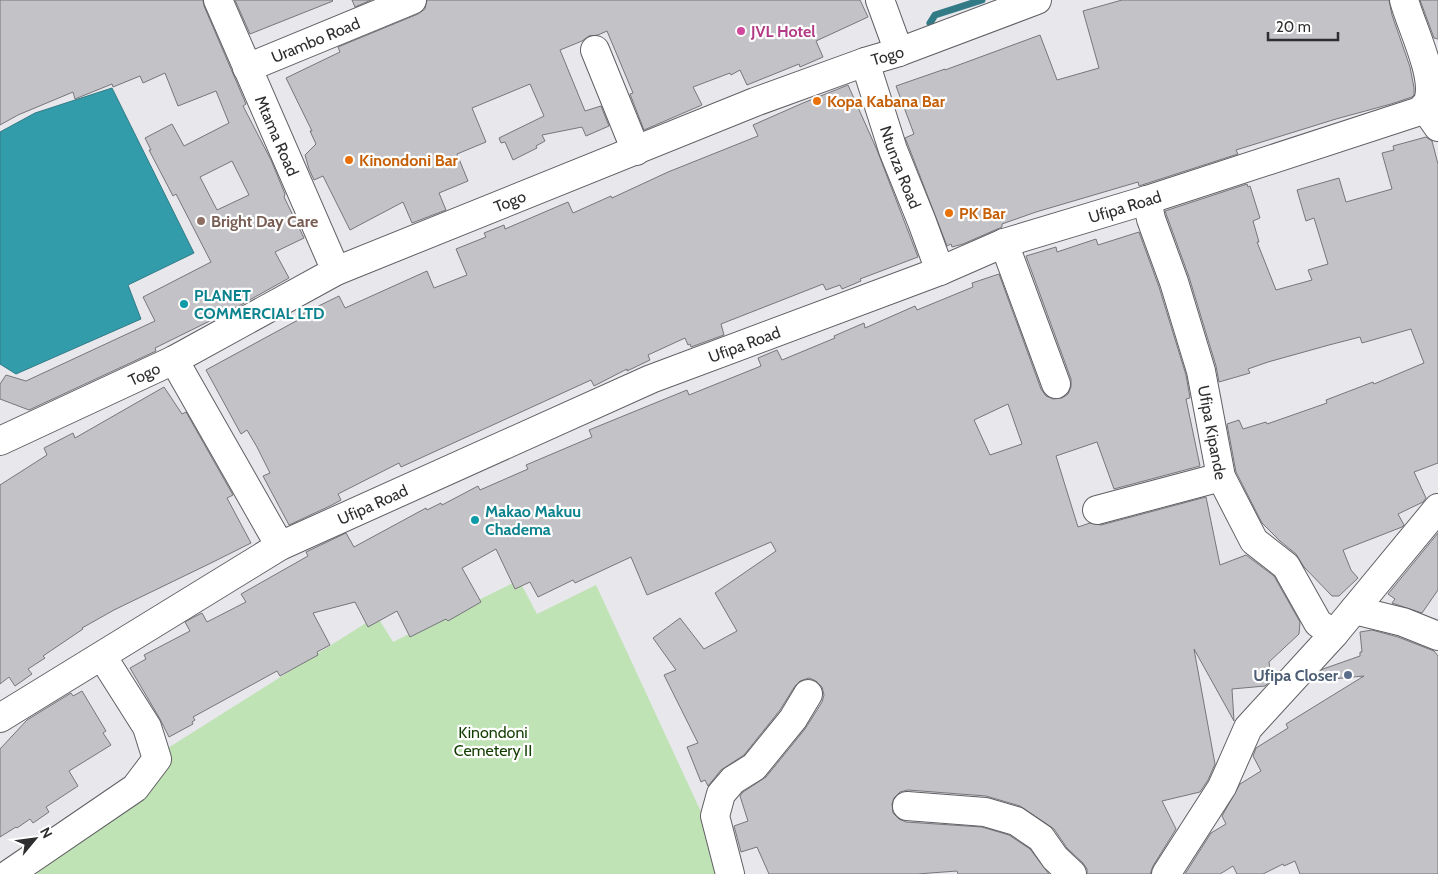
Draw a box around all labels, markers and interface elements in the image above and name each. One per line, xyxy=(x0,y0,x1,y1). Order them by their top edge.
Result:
scale bar xyxy=(1268,10,1338,42)
street label: Urambo Road xyxy=(268,13,363,67)
text: 20 m xyxy=(1276,18,1311,36)
place label: JVL Hotel xyxy=(750,22,815,41)
marker: JVL Hotel xyxy=(735,25,747,37)
street label: Togo xyxy=(869,42,906,69)
place label: Kopa Kabana Bar xyxy=(827,92,946,111)
street label: Mtama Road xyxy=(251,93,303,179)
marker: Kopa Kabana Bar xyxy=(811,95,823,107)
street label: Ntunza Road xyxy=(876,123,925,211)
place label: Kinondoni Bar xyxy=(359,151,459,170)
marker: Kinondoni Bar xyxy=(343,154,355,166)
street label: Togo xyxy=(491,186,529,216)
street label: Ufipa Road xyxy=(1086,186,1164,227)
place label: PK Bar xyxy=(959,204,1006,223)
marker: PK Bar xyxy=(943,207,955,219)
place label: Bright Day Care xyxy=(211,212,318,231)
marker: Bright Day Care xyxy=(195,215,207,227)
place label: PLANET COMMERCIAL LTD xyxy=(194,286,325,323)
marker: PLANET COMMERCIAL LTD xyxy=(178,298,190,310)
street label: Ufipa Road xyxy=(706,322,783,366)
street label: Togo xyxy=(125,358,163,389)
street label: Ufipa Kipande xyxy=(1194,384,1231,481)
street label: Ufipa Road xyxy=(334,480,411,528)
place label: Makao Makuu Chadema xyxy=(485,502,581,539)
marker: Makao Makuu Chadema xyxy=(469,514,481,526)
place label: Ufipa Closer xyxy=(1253,666,1339,685)
marker: Ufipa Closer xyxy=(1342,669,1354,681)
park label: Kinondoni Cemetery II xyxy=(454,723,532,760)
north arrow xyxy=(10,814,60,864)
text: N xyxy=(36,824,57,841)

